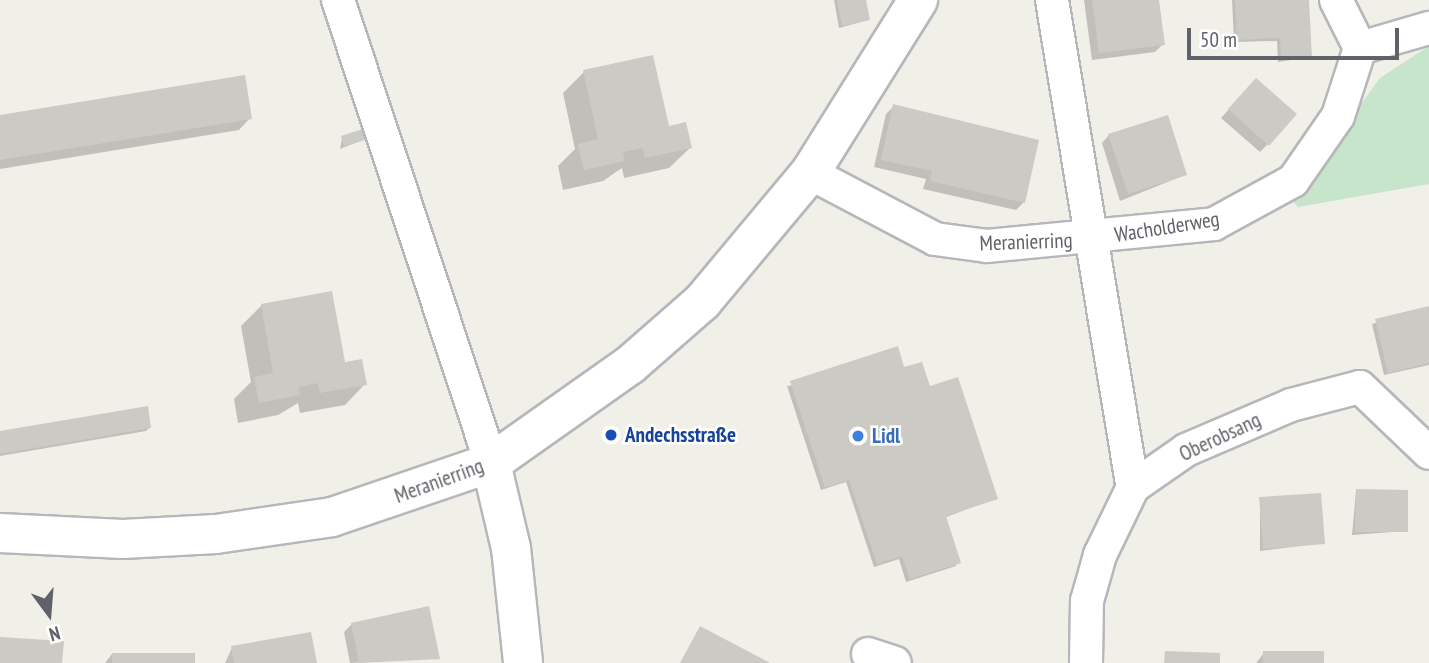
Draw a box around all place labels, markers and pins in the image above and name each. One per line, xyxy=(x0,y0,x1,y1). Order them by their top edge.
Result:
place label: Andechsstraße xyxy=(625,422,736,448)
place label: Lidl xyxy=(872,423,900,449)
marker: Andechsstraße xyxy=(603,427,619,443)
marker: Lidl xyxy=(850,428,866,444)

